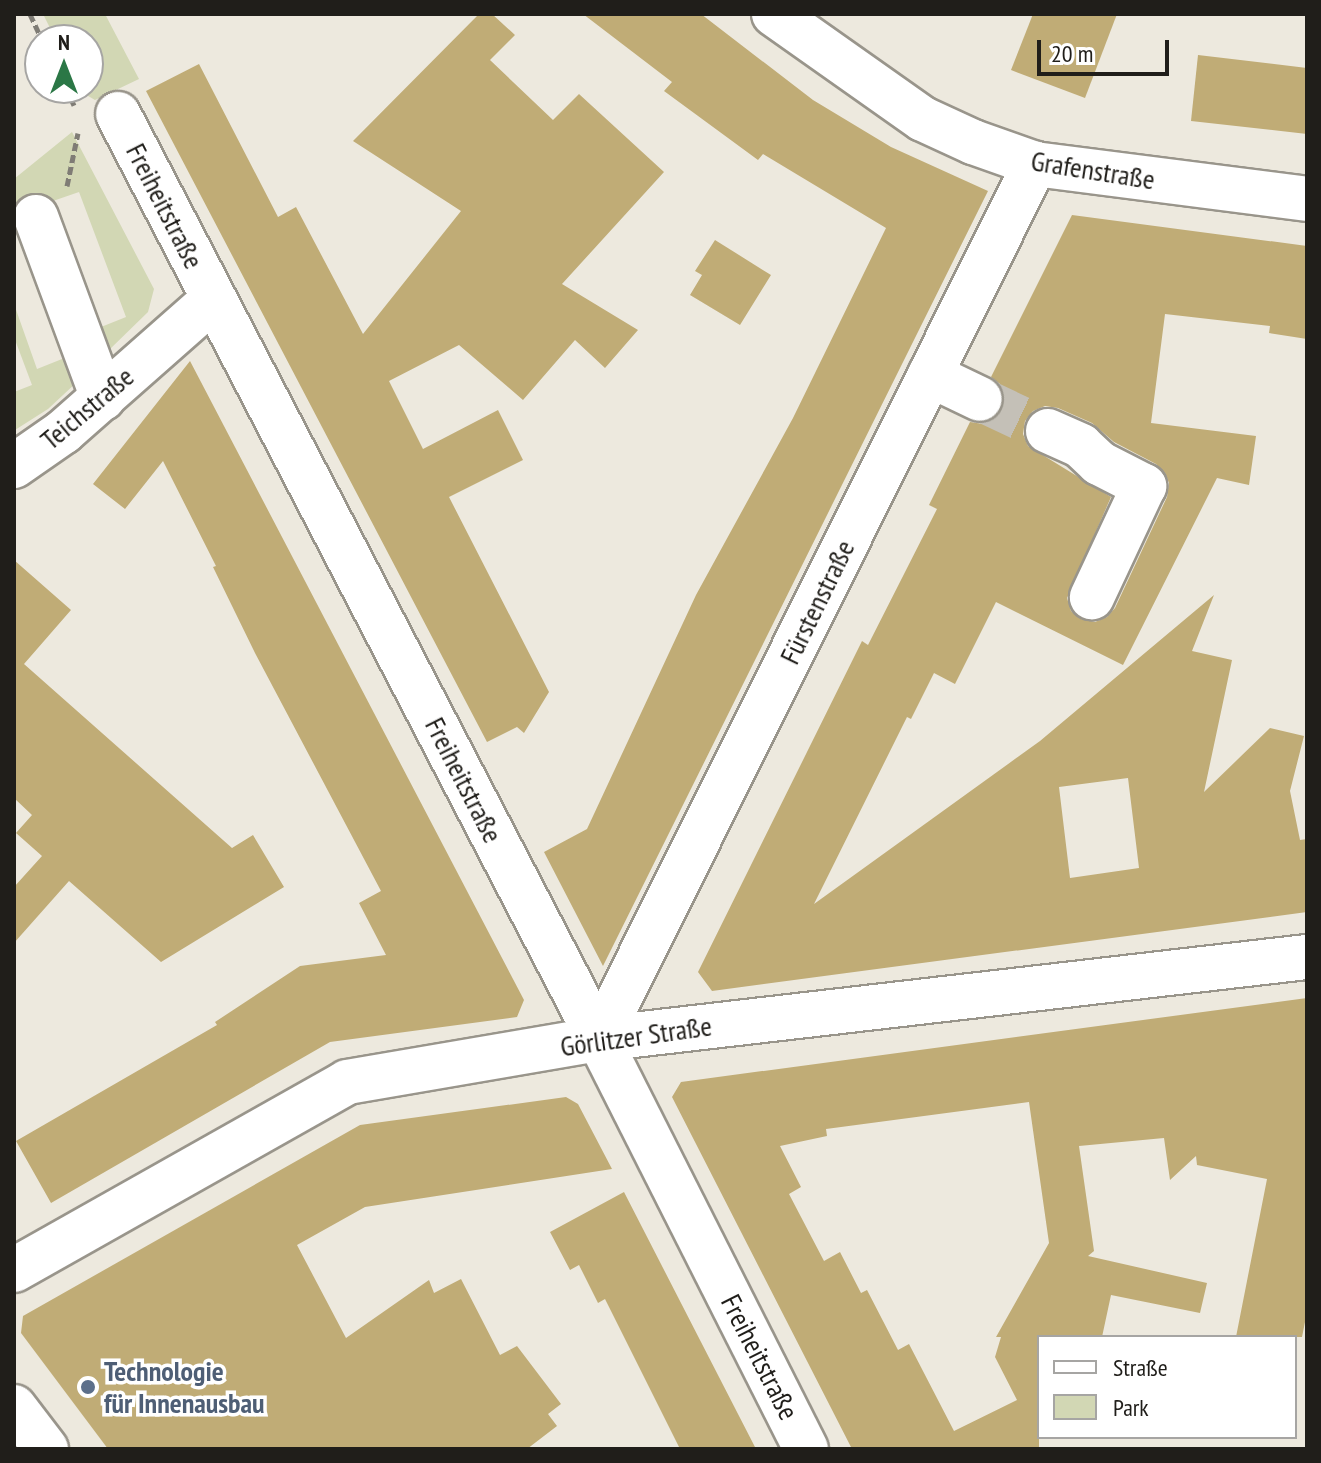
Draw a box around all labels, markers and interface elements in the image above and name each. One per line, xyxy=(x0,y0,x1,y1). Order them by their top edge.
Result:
north arrow xyxy=(24,24,104,104)
scale bar xyxy=(1041,24,1173,74)
text: N xyxy=(58,28,70,56)
text: 20 m xyxy=(1051,38,1093,69)
street label: Freiheitstraße xyxy=(119,138,211,274)
street label: Grafenstraße xyxy=(1029,144,1157,196)
street label: Teichstraße xyxy=(34,360,140,456)
street label: Fürstenstraße xyxy=(773,535,861,669)
street label: Freiheitstraße xyxy=(418,712,510,848)
street label: Görlitzer Straße xyxy=(558,1009,714,1063)
street label: Freiheitstraße xyxy=(714,1289,806,1425)
legend xyxy=(1037,1335,1297,1439)
text: Straße xyxy=(1113,1352,1168,1383)
place label: Technologie für Innenausbau xyxy=(104,1354,265,1420)
marker: Technologie für Innenausbau xyxy=(79,1378,97,1396)
text: Park xyxy=(1113,1392,1149,1423)

